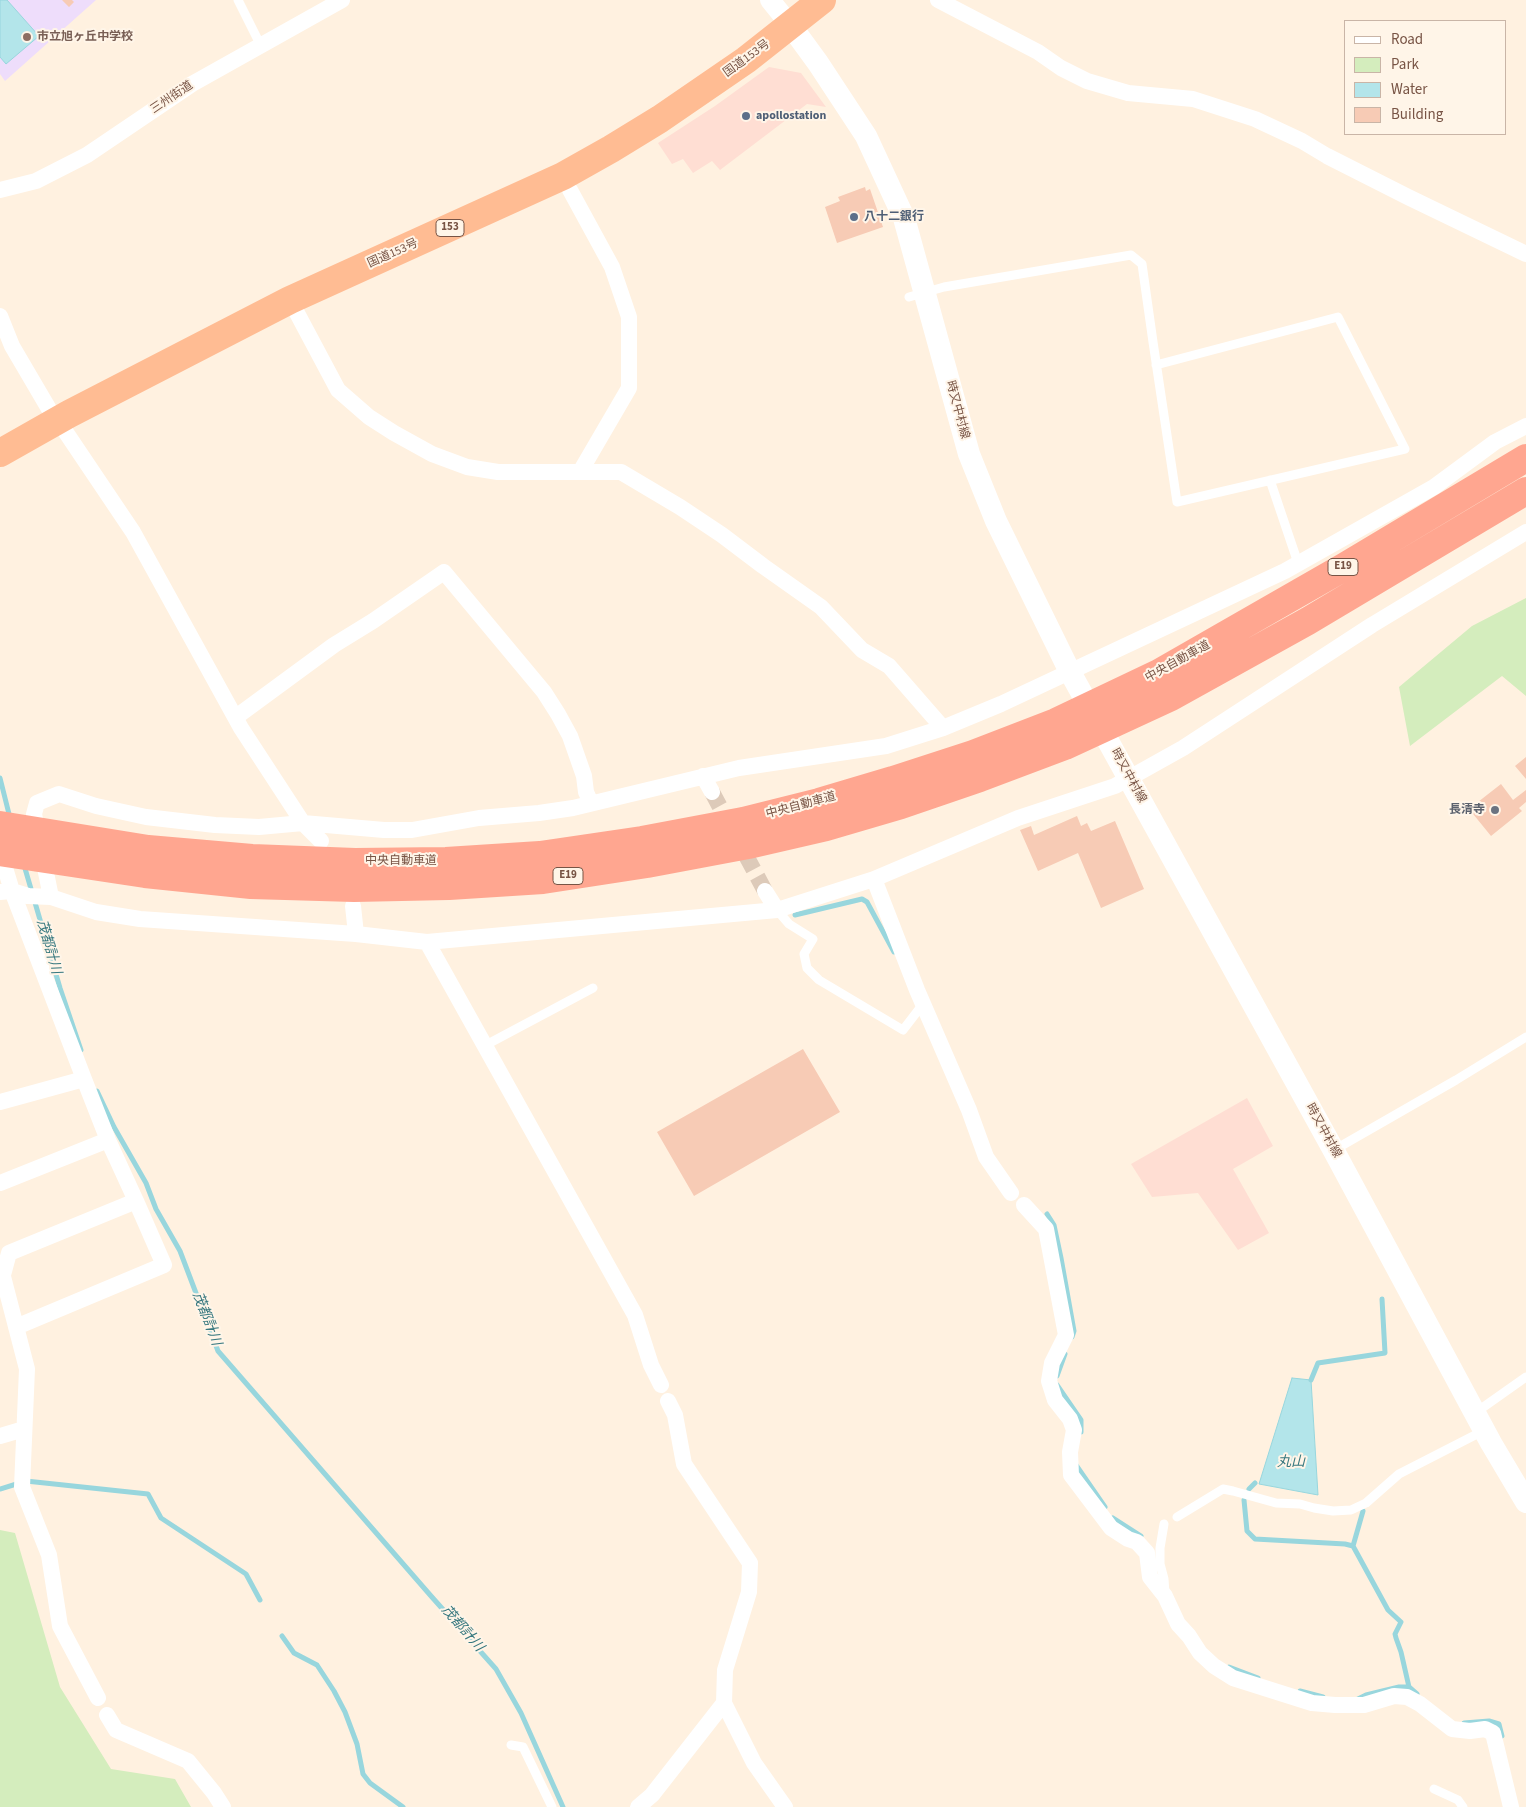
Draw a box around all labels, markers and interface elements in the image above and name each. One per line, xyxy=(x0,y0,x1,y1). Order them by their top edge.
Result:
legend xyxy=(1344,20,1506,135)
text: Road xyxy=(1391,29,1423,50)
place label: 市立旭ヶ丘中学校 xyxy=(37,30,133,44)
marker: 市立旭ヶ丘中学校 xyxy=(21,31,33,43)
street label: 国道153号 xyxy=(721,37,773,81)
text: Park xyxy=(1391,54,1419,75)
street label: 三州街道 xyxy=(148,79,196,117)
text: Water xyxy=(1391,79,1427,100)
text: Building xyxy=(1391,104,1443,125)
place label: apollostation xyxy=(756,109,826,123)
marker: apollostation xyxy=(740,110,752,122)
place label: 八十二銀行 xyxy=(864,210,924,224)
marker: 八十二銀行 xyxy=(848,211,860,223)
road number: 153 xyxy=(436,220,464,237)
street label: 国道153号 xyxy=(365,236,421,272)
street label: 時又中村線 xyxy=(942,379,972,441)
road number: E19 xyxy=(1328,558,1358,576)
street label: 中央自動車道 xyxy=(1143,638,1213,686)
street label: 時又中村線 xyxy=(1107,746,1149,806)
street label: 中央自動車道 xyxy=(764,790,838,822)
place label: 長清寺 xyxy=(1449,803,1485,817)
marker: 長清寺 xyxy=(1489,804,1501,816)
street label: 中央自動車道 xyxy=(365,854,437,868)
road number: E19 xyxy=(553,868,583,884)
water label: 茂都計川 xyxy=(32,918,64,976)
street label: 時又中村線 xyxy=(1302,1101,1344,1161)
water label: 茂都計川 xyxy=(188,1290,224,1348)
water label: 丸山 xyxy=(1277,1455,1305,1471)
water label: 茂都計川 xyxy=(437,1602,487,1656)

